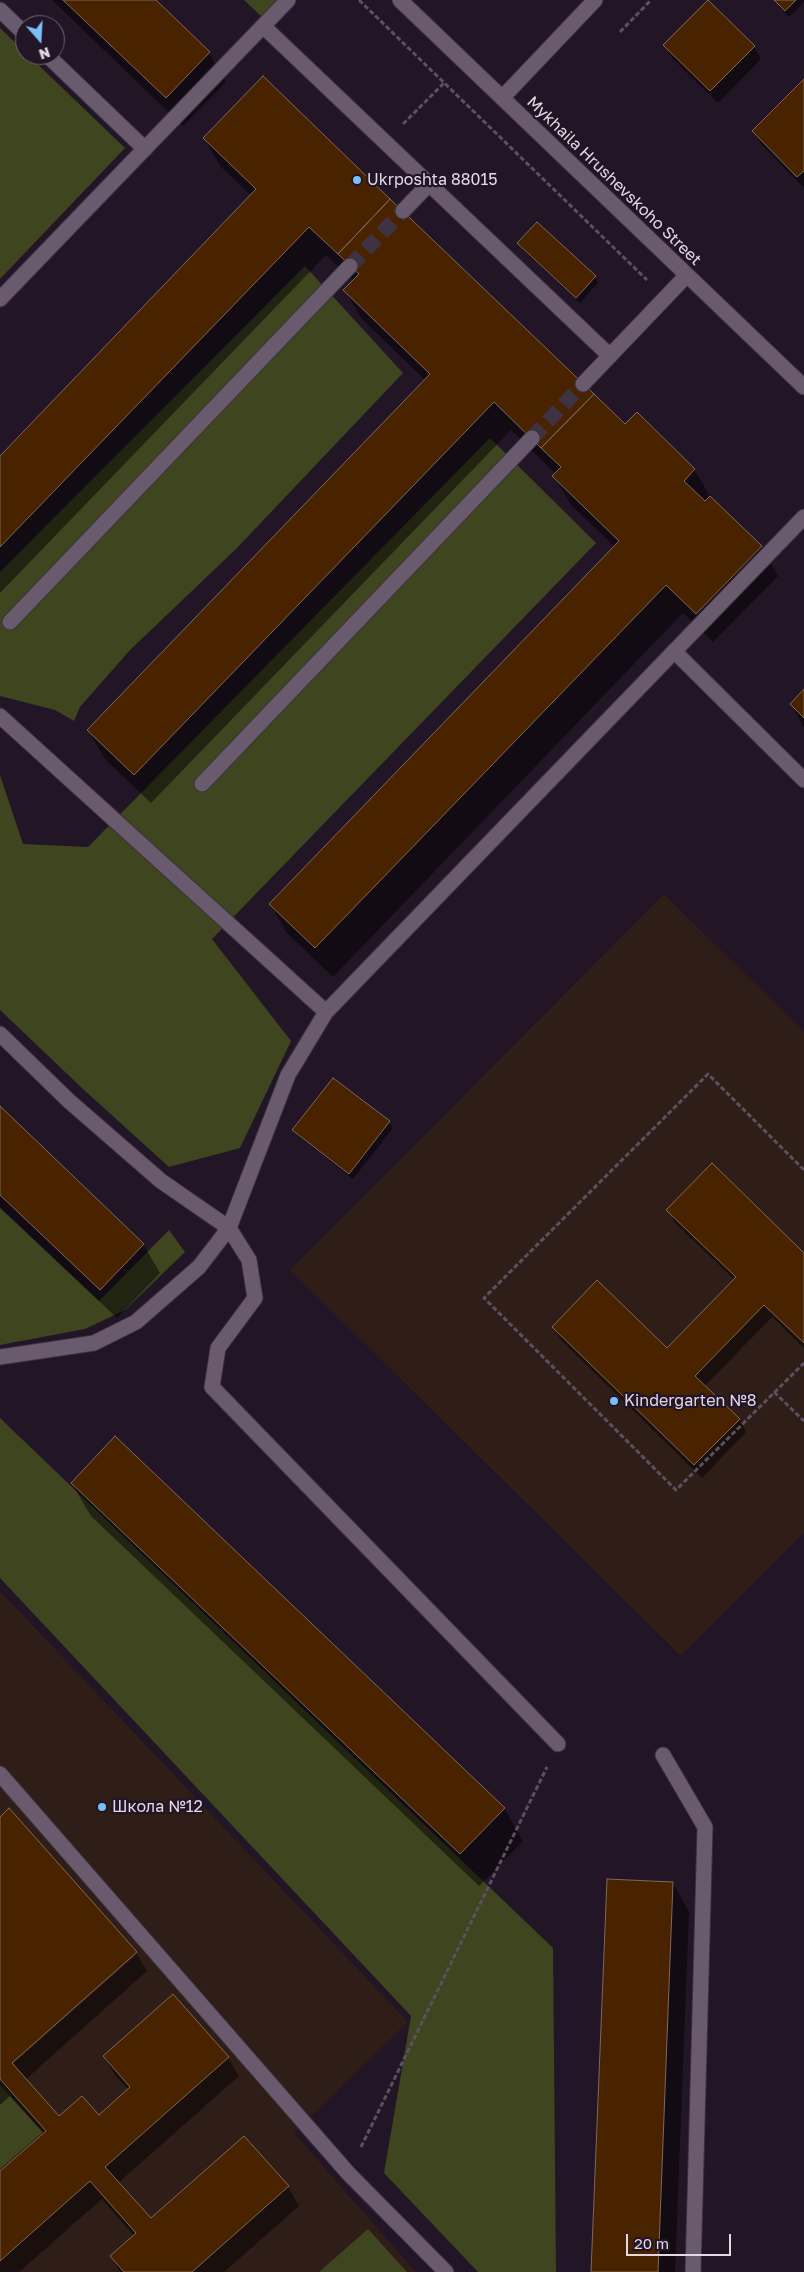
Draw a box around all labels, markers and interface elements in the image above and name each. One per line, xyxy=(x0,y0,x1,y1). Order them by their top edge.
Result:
north arrow xyxy=(15,15,65,65)
text: N xyxy=(37,44,53,63)
street label: Mykhaila Hrushevskoho Street xyxy=(523,92,705,270)
place label: Ukrposhta 88015 xyxy=(367,170,497,190)
marker: Ukrposhta 88015 xyxy=(351,174,363,186)
place label: Kindergarten №8 xyxy=(624,1391,757,1411)
marker: Kindergarten №8 xyxy=(608,1395,620,1407)
place label: Школа №12 xyxy=(112,1797,203,1817)
marker: Школа №12 xyxy=(96,1801,108,1813)
scale bar xyxy=(629,2224,734,2256)
text: 20 m xyxy=(634,2234,669,2252)

